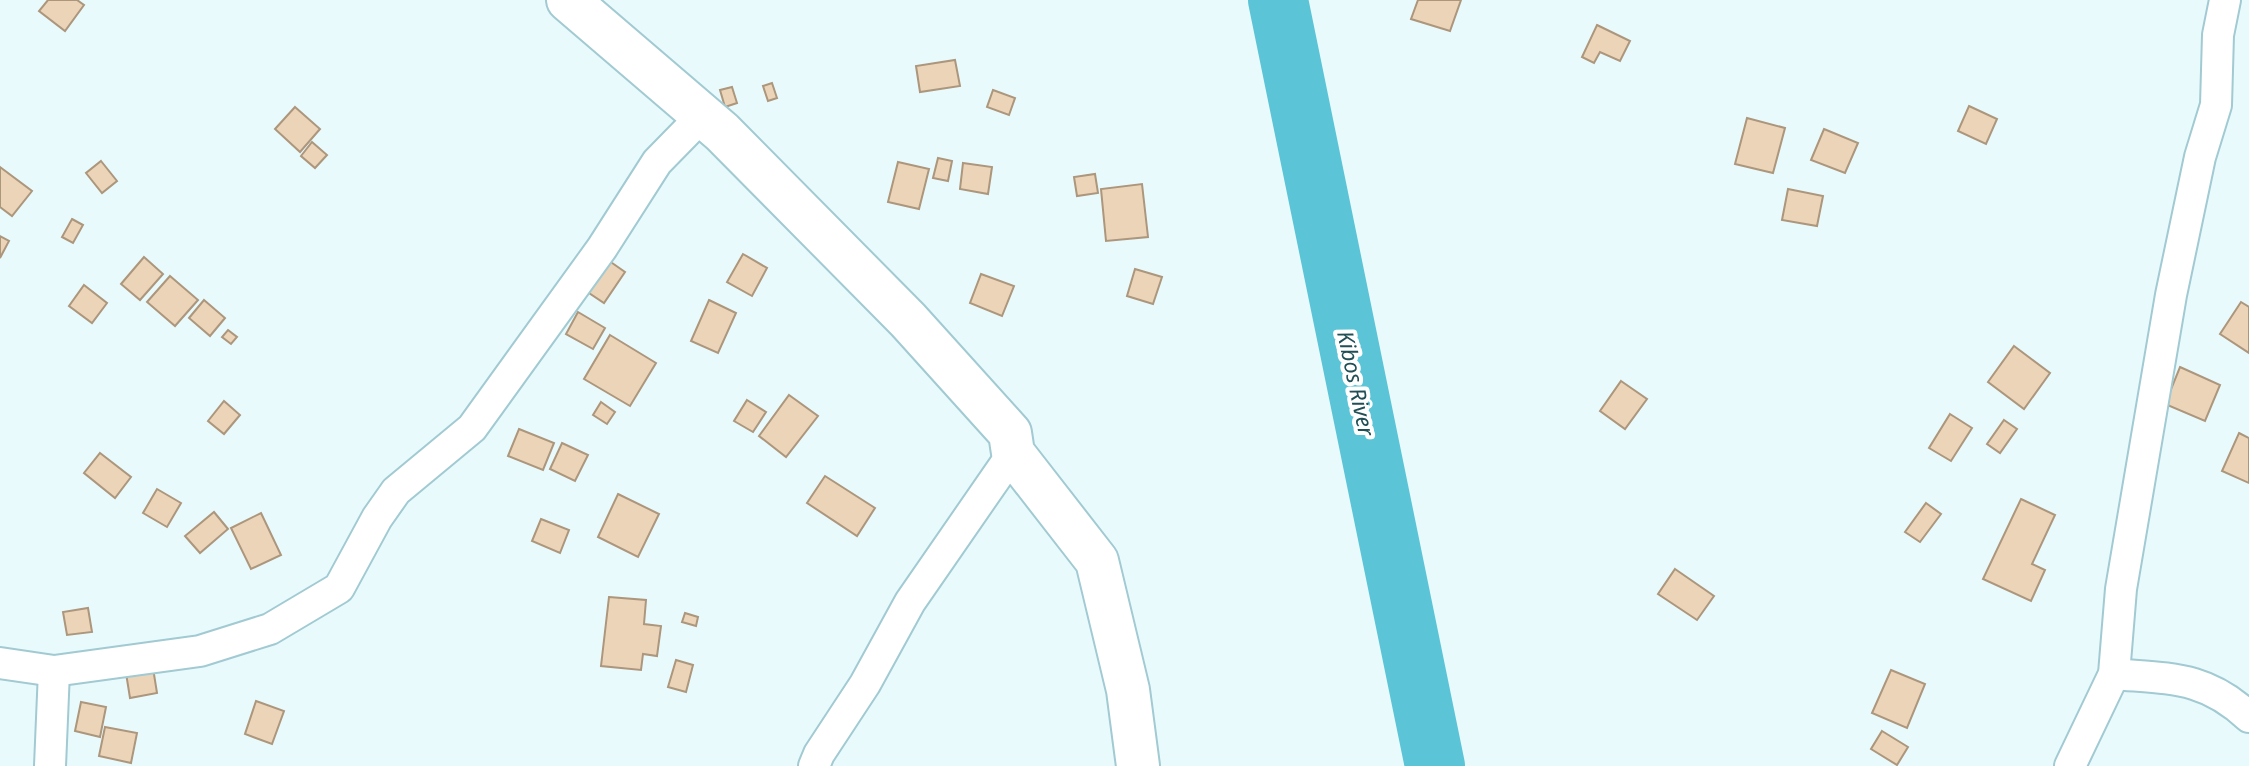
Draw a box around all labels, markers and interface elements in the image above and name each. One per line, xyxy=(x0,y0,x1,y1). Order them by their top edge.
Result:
water label: Kibos River xyxy=(1331,328,1383,440)

